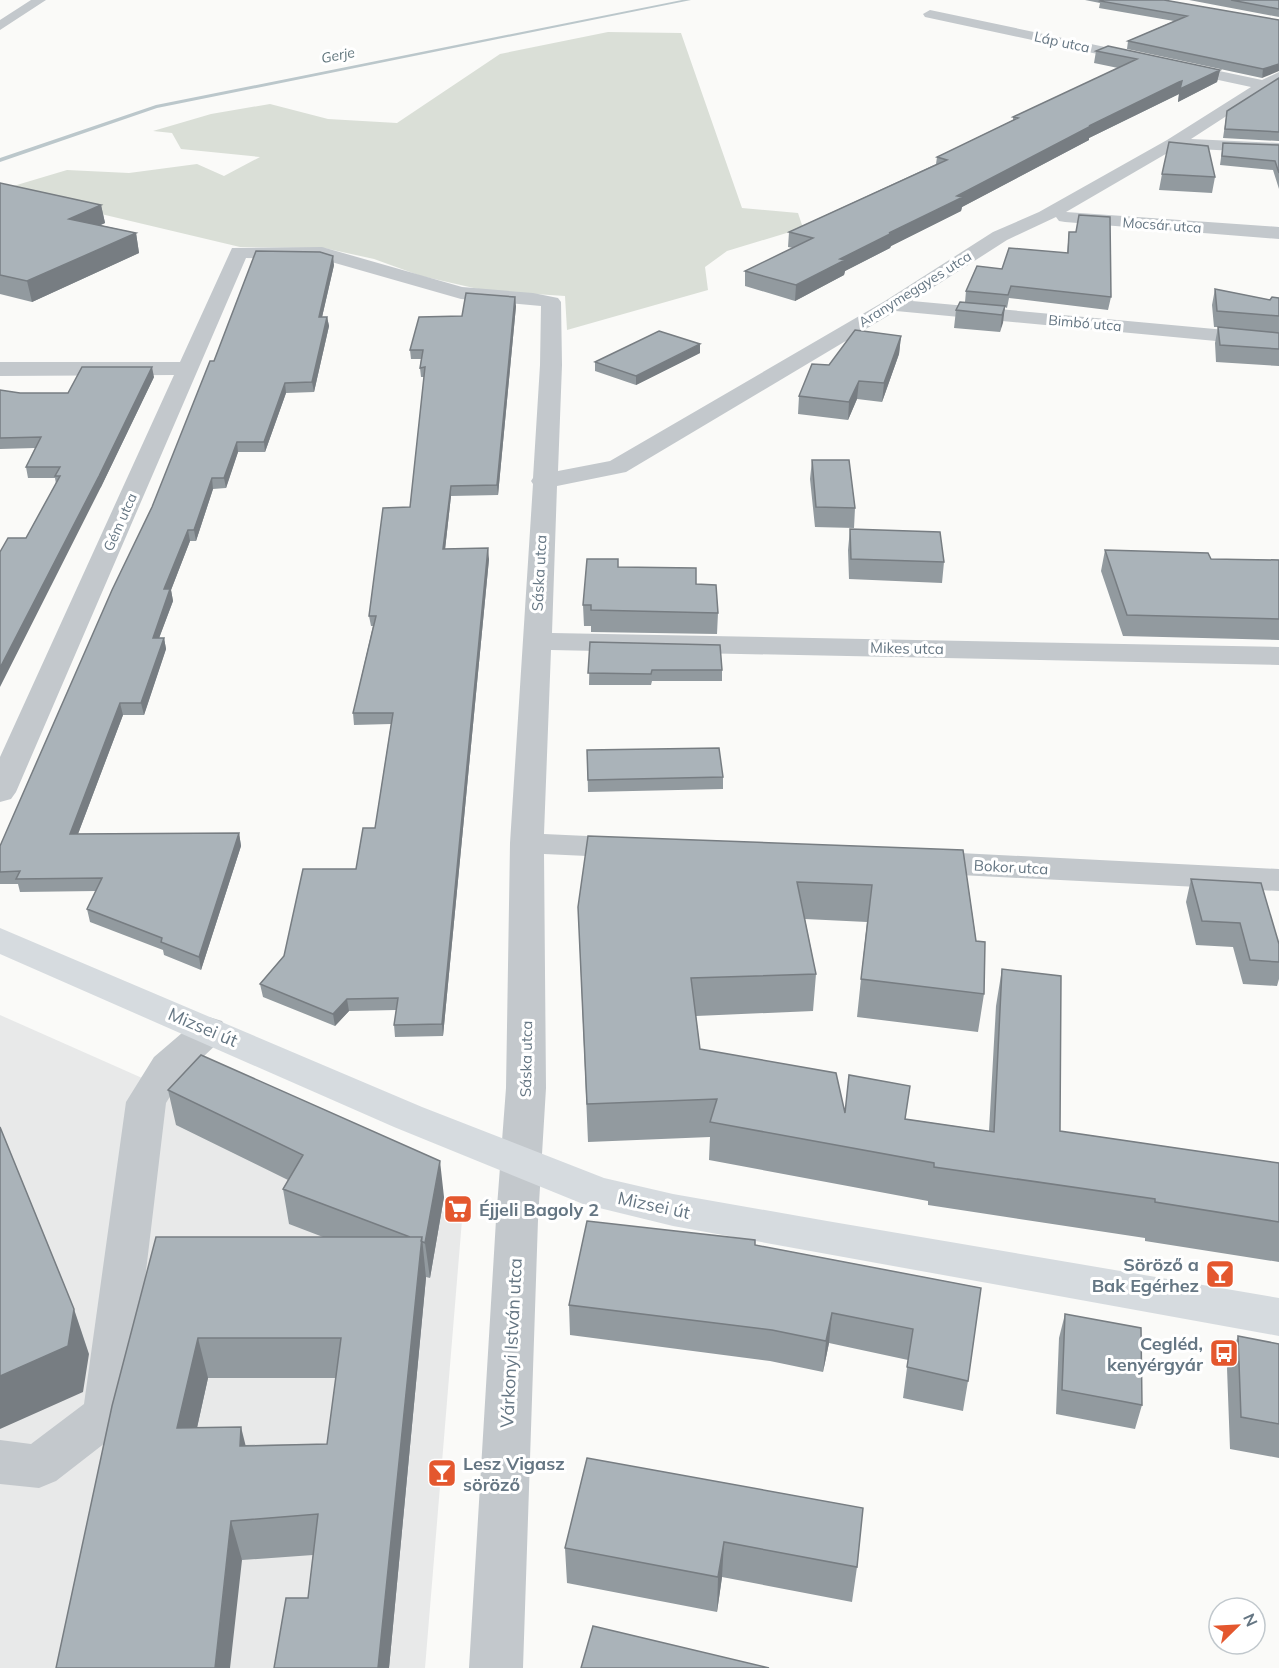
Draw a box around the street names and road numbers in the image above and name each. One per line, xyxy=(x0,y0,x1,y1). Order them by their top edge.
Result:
street label: Láp utca xyxy=(1033,27,1091,57)
street label: Mocsár utca xyxy=(1122,213,1202,237)
street label: Aranymeggyes utca xyxy=(855,247,975,331)
street label: Bimbó utca xyxy=(1048,311,1122,335)
street label: Gém utca xyxy=(99,490,141,554)
street label: Sáska utca xyxy=(528,534,550,612)
street label: Mikes utca xyxy=(870,638,944,658)
street label: Bokor utca xyxy=(973,856,1049,878)
street label: Mizsei út xyxy=(165,1002,241,1052)
street label: Sáska utca xyxy=(516,1021,536,1097)
street label: Mizsei út xyxy=(616,1186,692,1224)
street label: Várkonyi István utca xyxy=(495,1258,527,1428)

